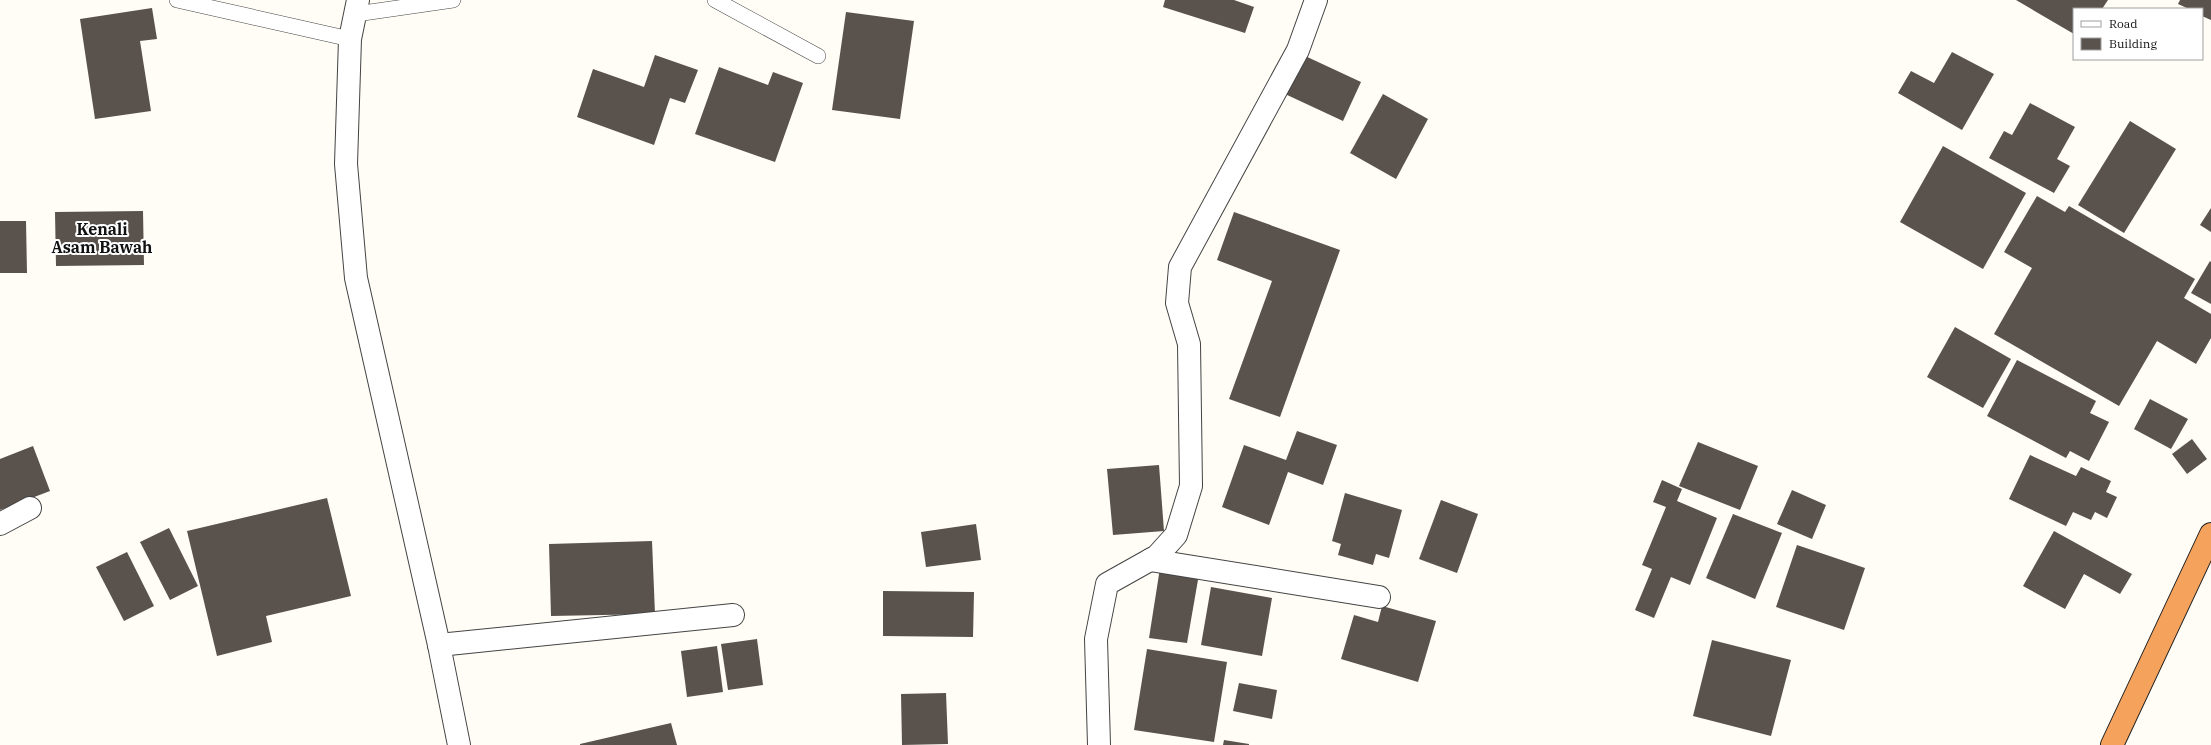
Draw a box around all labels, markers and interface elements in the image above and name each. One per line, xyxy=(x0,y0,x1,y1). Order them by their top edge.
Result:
legend xyxy=(2073,8,2203,60)
text: Road xyxy=(2109,16,2138,31)
text: Building xyxy=(2109,36,2157,51)
district label: Kenali Asam Bawah xyxy=(51,219,153,257)

